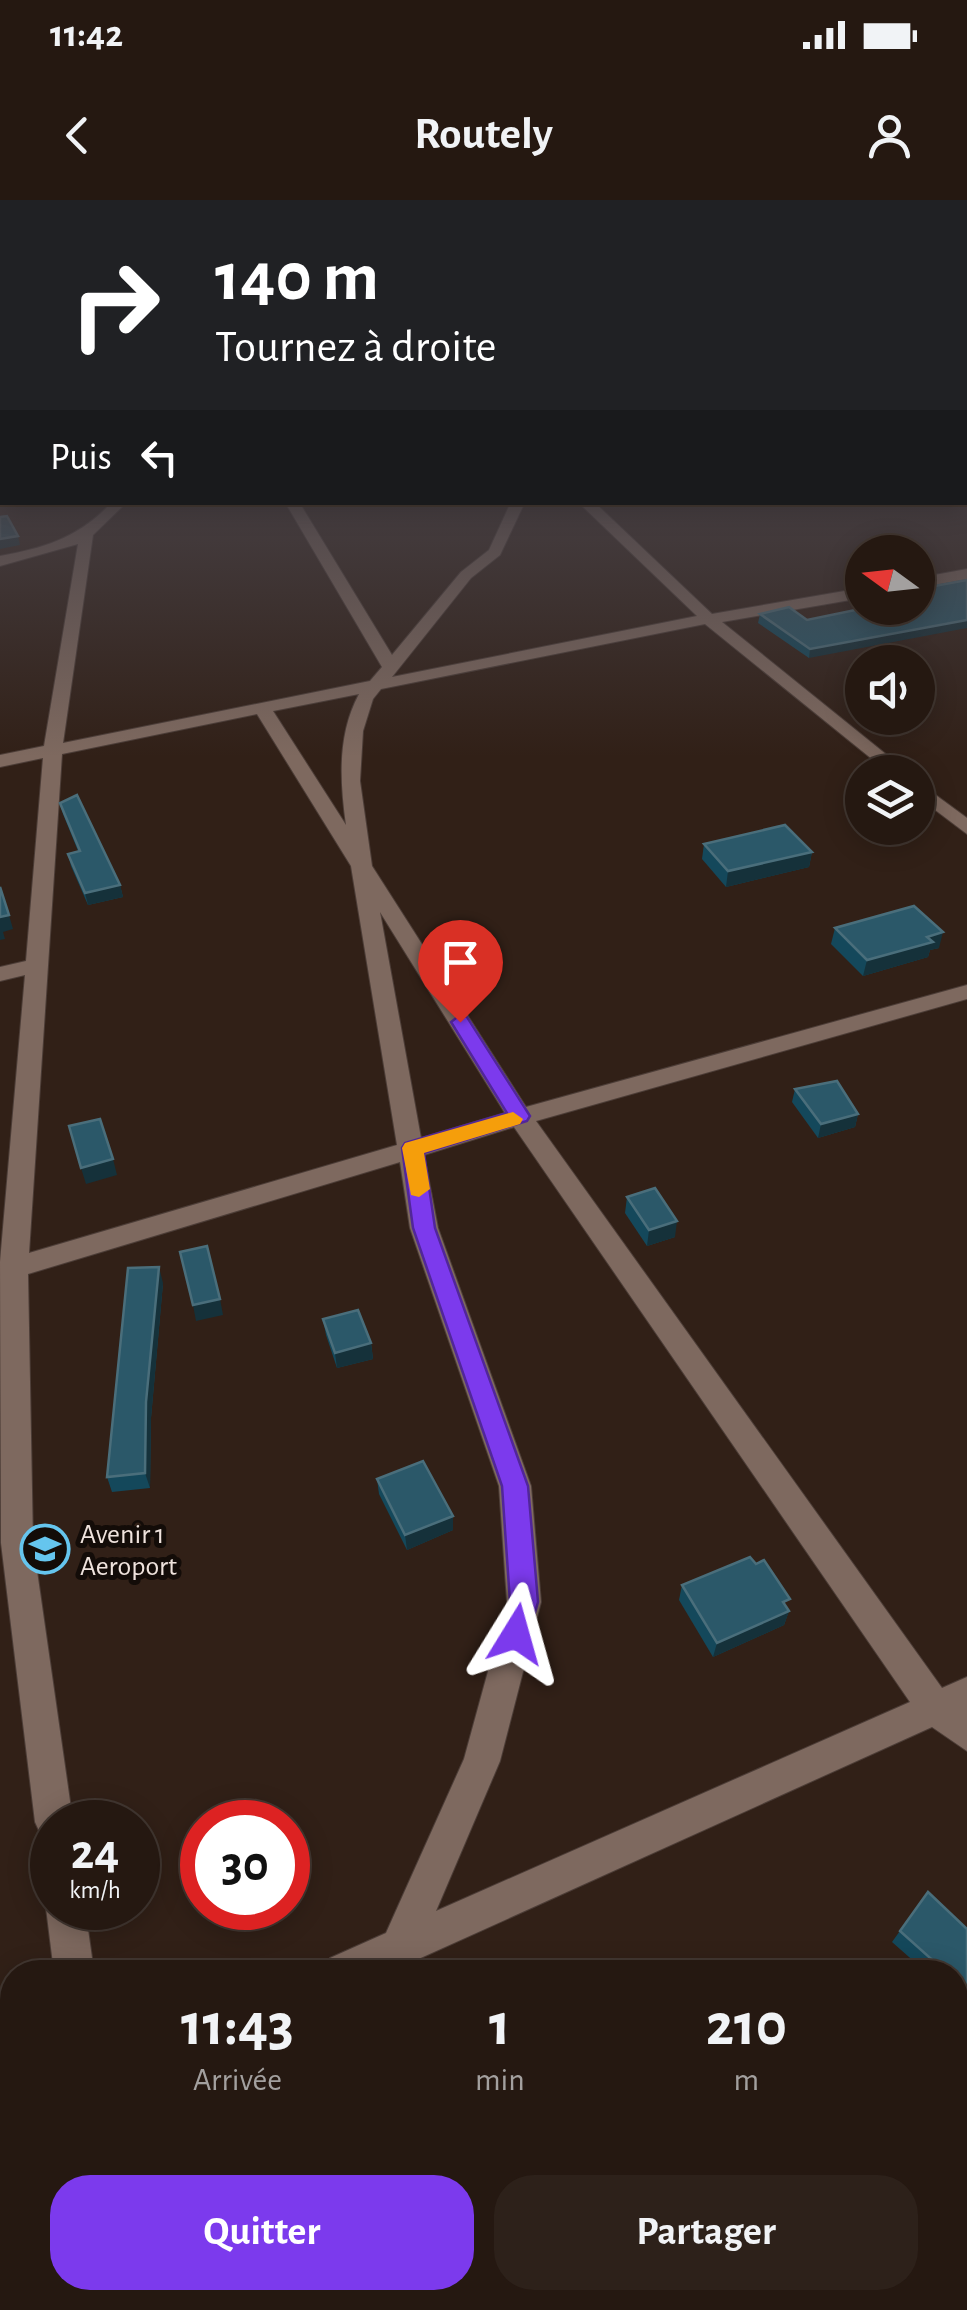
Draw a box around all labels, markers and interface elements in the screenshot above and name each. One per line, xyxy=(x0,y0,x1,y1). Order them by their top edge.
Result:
text: 11:42 xyxy=(50,16,123,54)
icon: back xyxy=(50,108,105,163)
icon: person xyxy=(862,108,917,163)
text: Routely xyxy=(414,112,553,157)
icon: right xyxy=(50,240,180,370)
text: 140 m xyxy=(215,243,379,313)
text: Tournez à droite xyxy=(215,325,497,370)
icon: left xyxy=(132,430,187,485)
text: Puis xyxy=(50,439,112,477)
north arrow xyxy=(845,535,935,625)
map controls xyxy=(845,535,935,845)
button: sound xyxy=(845,645,935,735)
button: layers xyxy=(845,755,935,845)
pin xyxy=(418,920,503,1023)
icon: arrive xyxy=(433,935,488,990)
place label: Avenir 1 Aeroport xyxy=(80,1521,177,1581)
school or university icon: Avenir 1 Aeroport xyxy=(19,1523,71,1575)
position arrow xyxy=(464,1582,568,1686)
speed limit sign: 30 xyxy=(180,1800,310,1930)
text: 24 xyxy=(71,1828,119,1878)
text: km/h xyxy=(69,1878,121,1903)
text: 11:43 xyxy=(181,1996,294,2056)
text: 1 xyxy=(489,1996,511,2056)
text: 210 xyxy=(706,1996,787,2056)
text: Arrivée xyxy=(193,2064,282,2096)
text: min xyxy=(475,2064,525,2096)
text: m xyxy=(734,2064,759,2096)
button: Quitter xyxy=(50,2175,474,2290)
button: Partager xyxy=(494,2175,918,2290)

